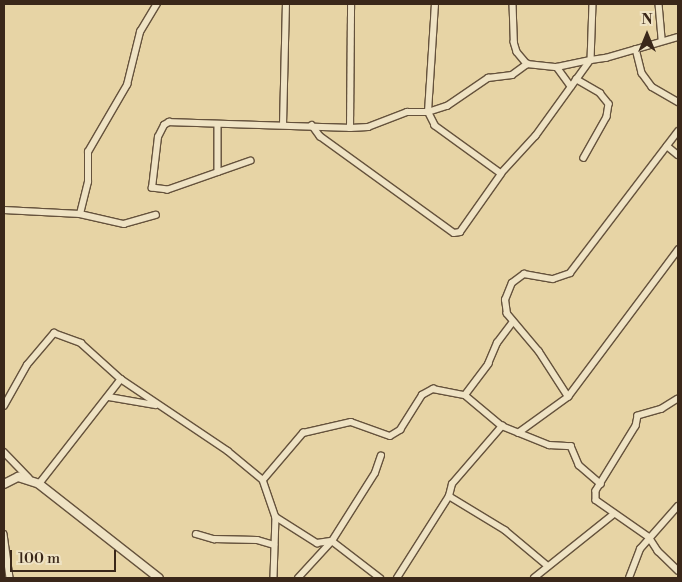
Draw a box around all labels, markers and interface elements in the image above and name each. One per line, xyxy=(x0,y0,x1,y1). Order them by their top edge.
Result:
north arrow xyxy=(622,10,672,60)
text: N xyxy=(641,11,653,29)
scale bar xyxy=(12,540,119,572)
text: 100 m xyxy=(18,549,60,568)

